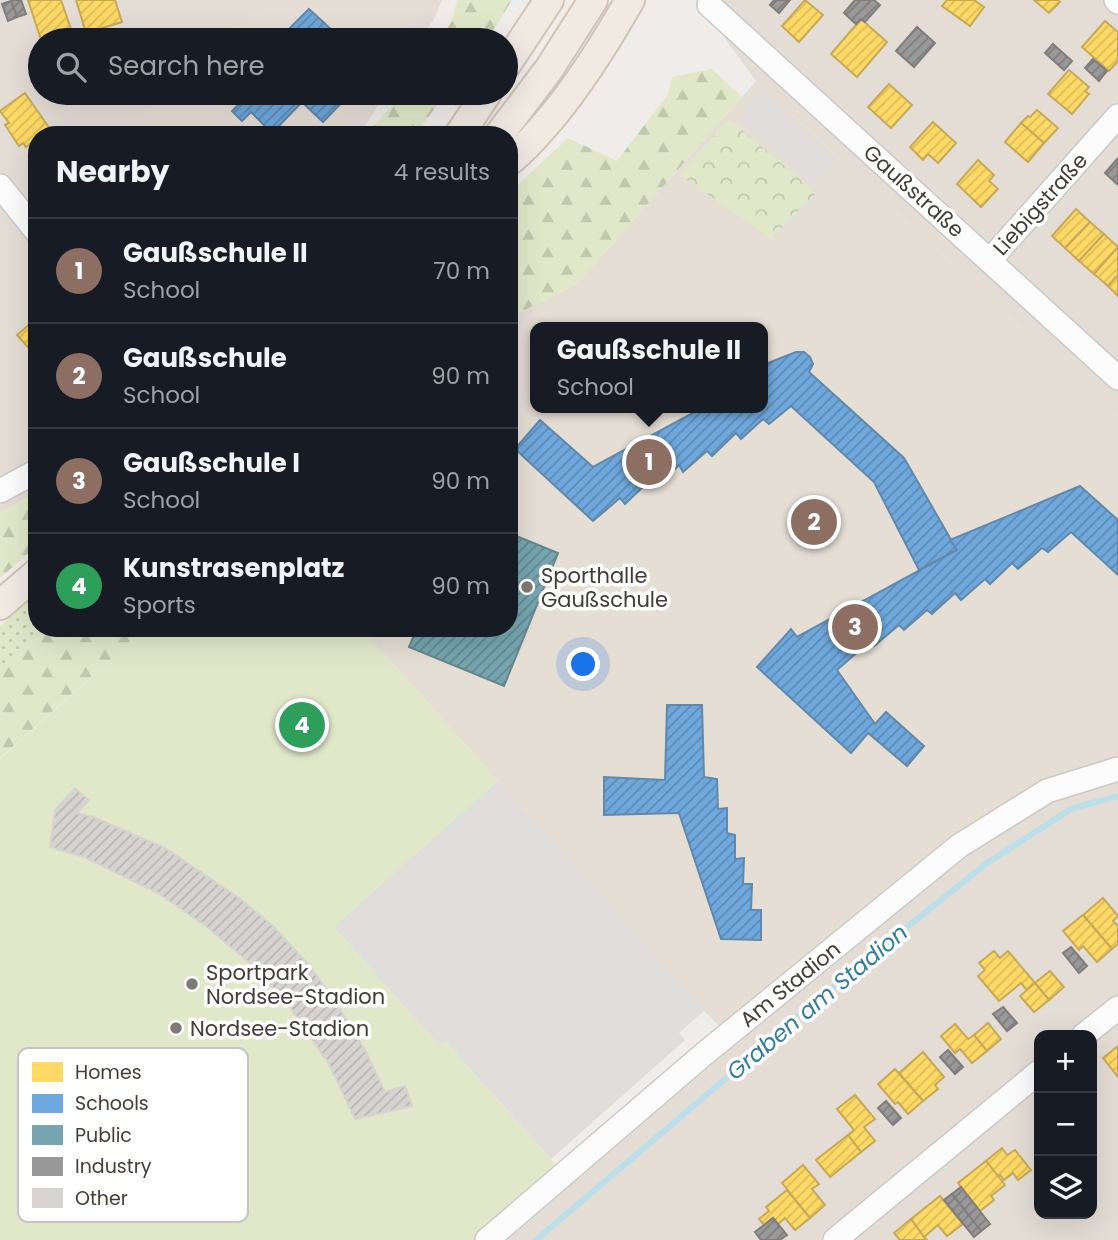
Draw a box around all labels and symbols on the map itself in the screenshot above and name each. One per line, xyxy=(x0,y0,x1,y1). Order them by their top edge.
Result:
street label: Gaußstraße xyxy=(857,138,971,244)
street label: Liebigstraße xyxy=(986,146,1094,262)
pin: 1 xyxy=(626,436,672,488)
pin: 2 xyxy=(791,496,837,548)
place label: Sporthalle Gaußschule xyxy=(541,561,668,614)
marker: Sporthalle Gaußschule xyxy=(519,579,535,595)
pin: 3 xyxy=(832,601,878,653)
your location xyxy=(566,647,600,681)
pin: 4 xyxy=(279,699,325,751)
water label: Graben am Stadion xyxy=(720,917,914,1087)
street label: Am Stadion xyxy=(734,934,846,1034)
place label: Sportpark Nordsee-Stadion xyxy=(206,958,385,1011)
marker: Sportpark Nordsee-Stadion xyxy=(184,976,200,992)
place label: Nordsee-Stadion xyxy=(190,1014,369,1043)
marker: Nordsee-Stadion xyxy=(168,1020,184,1036)
legend xyxy=(18,1048,248,1222)
text: Homes xyxy=(75,1059,142,1086)
text: Schools xyxy=(75,1090,149,1117)
text: Public xyxy=(75,1122,132,1149)
text: Industry xyxy=(75,1153,152,1180)
text: Other xyxy=(75,1185,128,1212)

